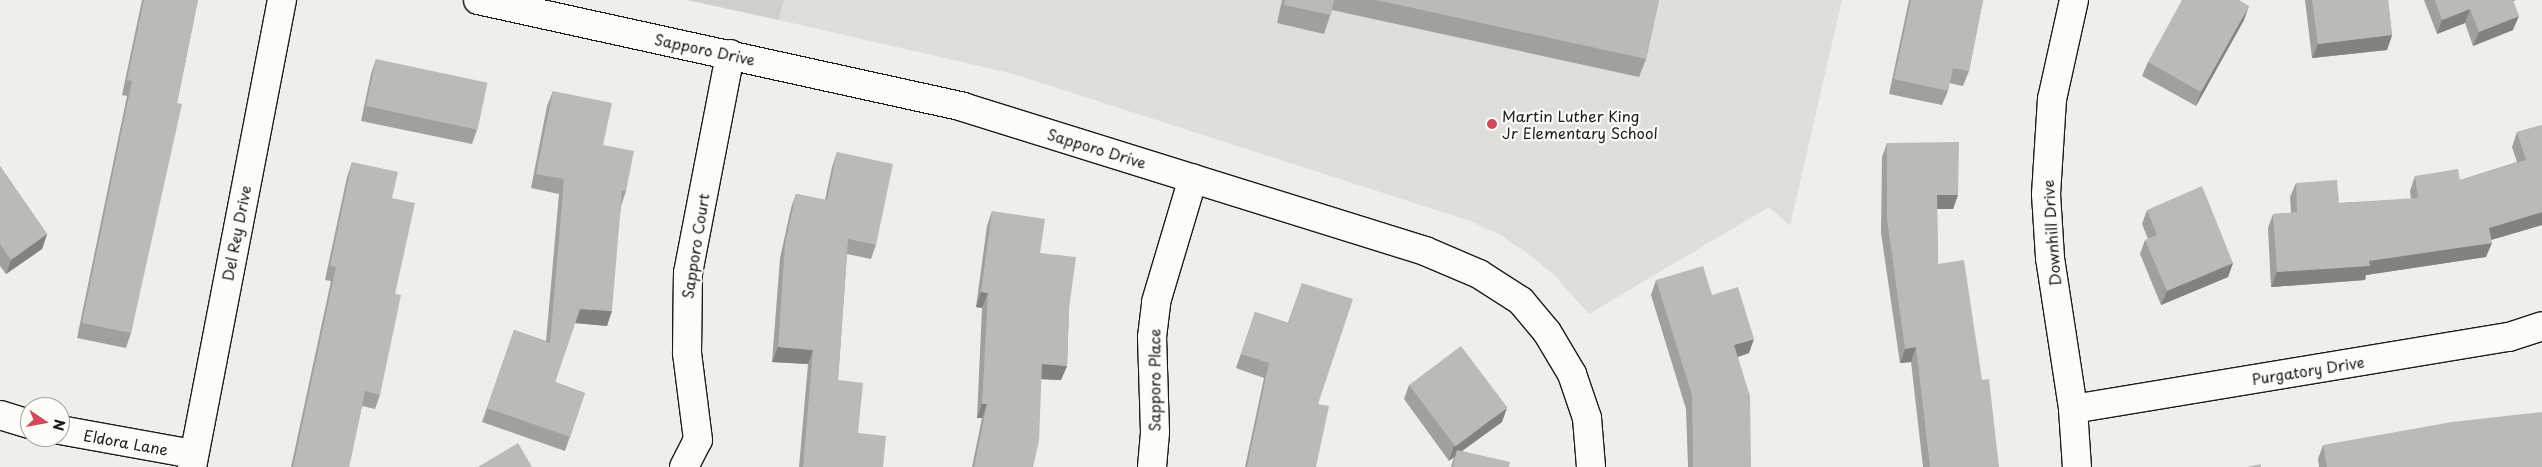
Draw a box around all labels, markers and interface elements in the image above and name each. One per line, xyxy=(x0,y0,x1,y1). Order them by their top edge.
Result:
street label: Sapporo Drive xyxy=(653,29,757,69)
place label: Martin Luther King Jr Elementary School xyxy=(1502,106,1658,141)
marker: Martin Luther King Jr Elementary School xyxy=(1486,118,1498,130)
street label: Sapporo Drive xyxy=(1045,124,1149,172)
street label: Downhill Drive xyxy=(2038,179,2064,287)
street label: Del Rey Drive xyxy=(218,183,254,283)
street label: Sapporo Court xyxy=(678,192,712,300)
street label: Sapporo Place xyxy=(1145,328,1163,432)
street label: Purgatory Drive xyxy=(2250,352,2366,388)
north arrow xyxy=(20,397,70,447)
text: N xyxy=(48,417,71,433)
street label: Eldora Lane xyxy=(82,426,170,458)

